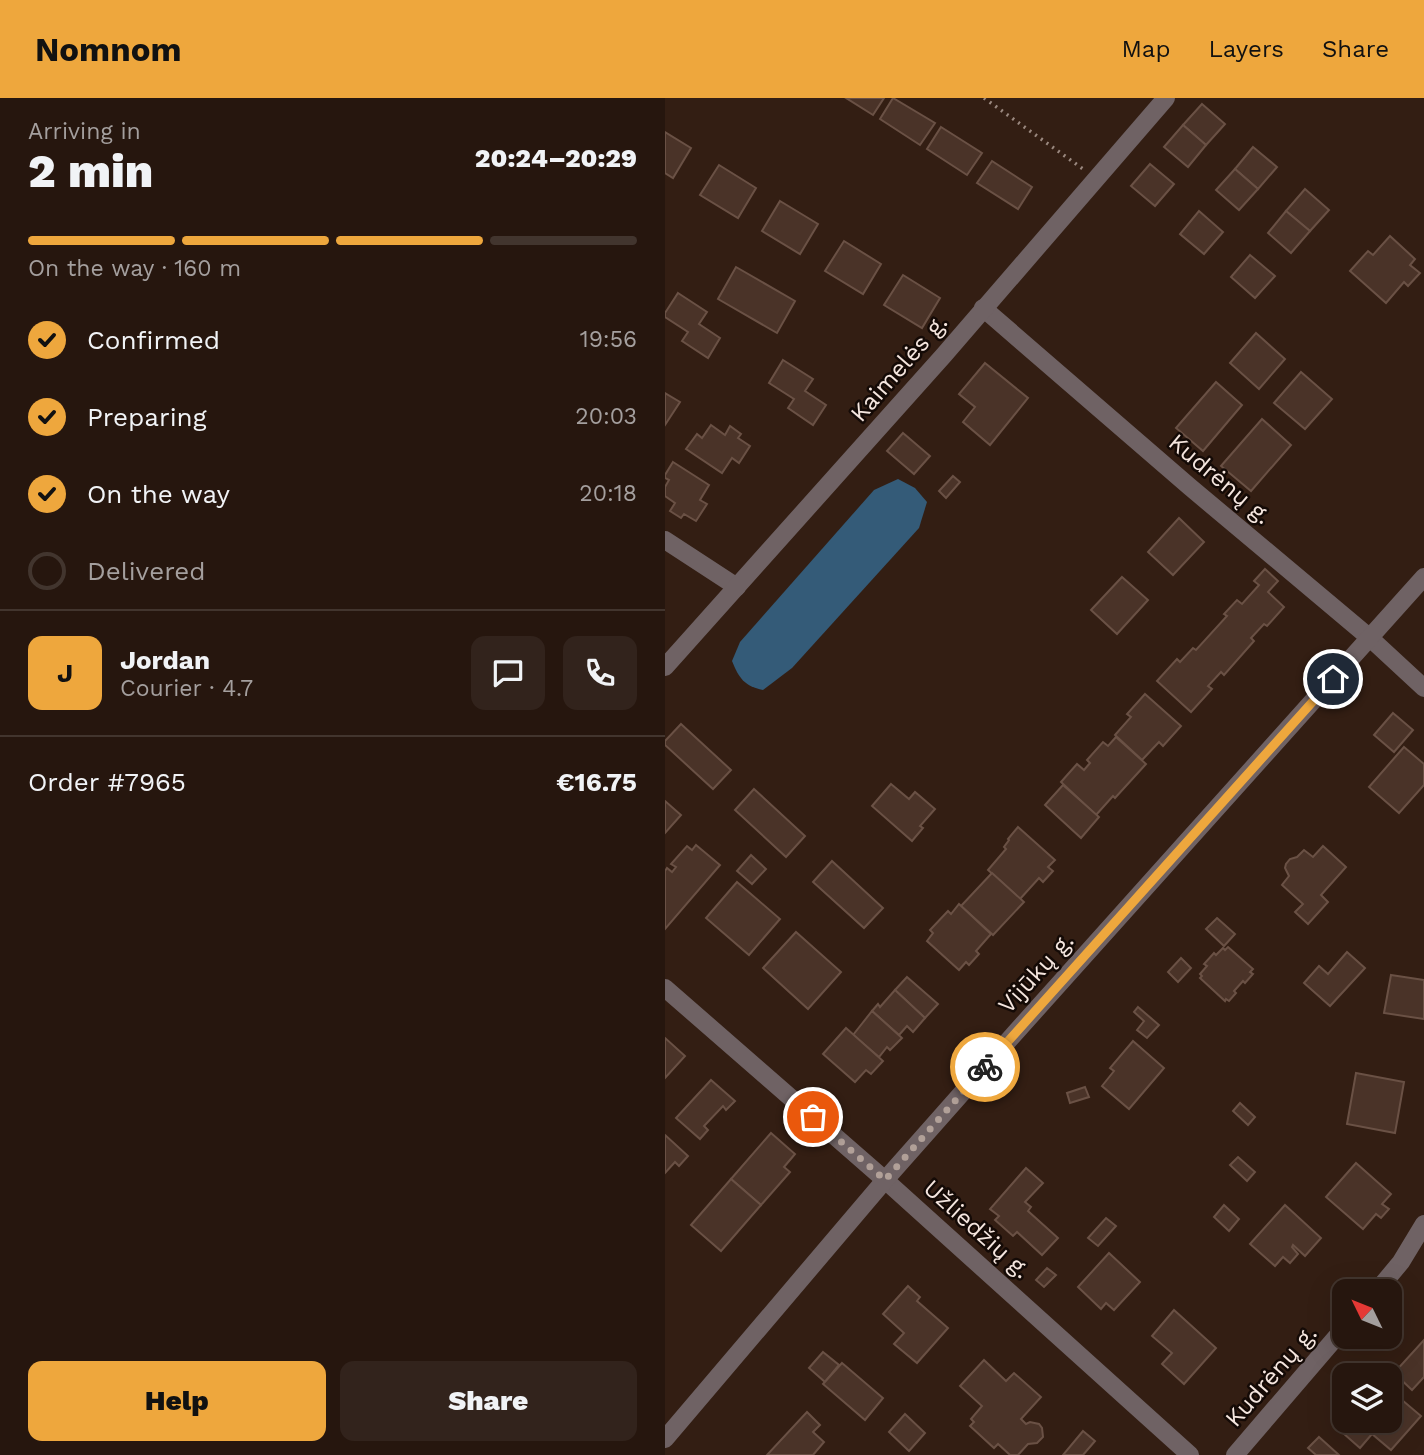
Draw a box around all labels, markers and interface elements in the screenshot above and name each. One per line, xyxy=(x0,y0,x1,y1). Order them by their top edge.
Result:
text: Nomnom xyxy=(35,30,181,69)
text: Map xyxy=(1122,35,1170,63)
text: Layers xyxy=(1208,35,1284,63)
text: Share xyxy=(1322,35,1389,63)
text: Arriving in xyxy=(28,118,141,145)
text: 20:24–20:29 xyxy=(475,143,637,173)
text: 2 min xyxy=(28,144,153,198)
text: On the way · 160 m xyxy=(28,255,241,282)
street label: Kaimelės g. xyxy=(845,309,953,427)
icon: check xyxy=(28,321,66,359)
text: Confirmed xyxy=(87,325,220,355)
text: 19:56 xyxy=(580,326,637,353)
icon: check xyxy=(28,398,66,436)
text: Preparing xyxy=(87,402,207,432)
text: 20:03 xyxy=(575,403,637,430)
street label: Kudrėnų g. xyxy=(1163,428,1277,530)
icon: check xyxy=(28,475,66,513)
text: On the way xyxy=(87,479,230,509)
text: 20:18 xyxy=(579,480,637,507)
text: Delivered xyxy=(87,556,206,586)
button: chat xyxy=(471,636,545,710)
button: phone xyxy=(563,636,637,710)
text: Jordan xyxy=(120,645,210,675)
pin xyxy=(1303,649,1363,709)
text: J xyxy=(57,658,73,688)
icon: home xyxy=(1314,660,1352,698)
text: Courier · 4.7 xyxy=(120,675,253,702)
text: Order #7965 xyxy=(28,767,186,797)
text: €16.75 xyxy=(556,767,637,797)
street label: Vijūkų g. xyxy=(993,927,1079,1019)
courier xyxy=(950,1032,1020,1102)
icon: bike xyxy=(966,1048,1004,1086)
pin xyxy=(783,1087,843,1147)
icon: bag xyxy=(794,1098,832,1136)
street label: Užliedžių g. xyxy=(918,1174,1036,1284)
north arrow xyxy=(1332,1279,1402,1349)
map controls xyxy=(1332,1279,1402,1433)
street label: Kudrėnų g. xyxy=(1219,1320,1323,1432)
button: Help xyxy=(28,1361,326,1441)
button: Share xyxy=(340,1361,637,1441)
button: layers xyxy=(1332,1363,1402,1433)

